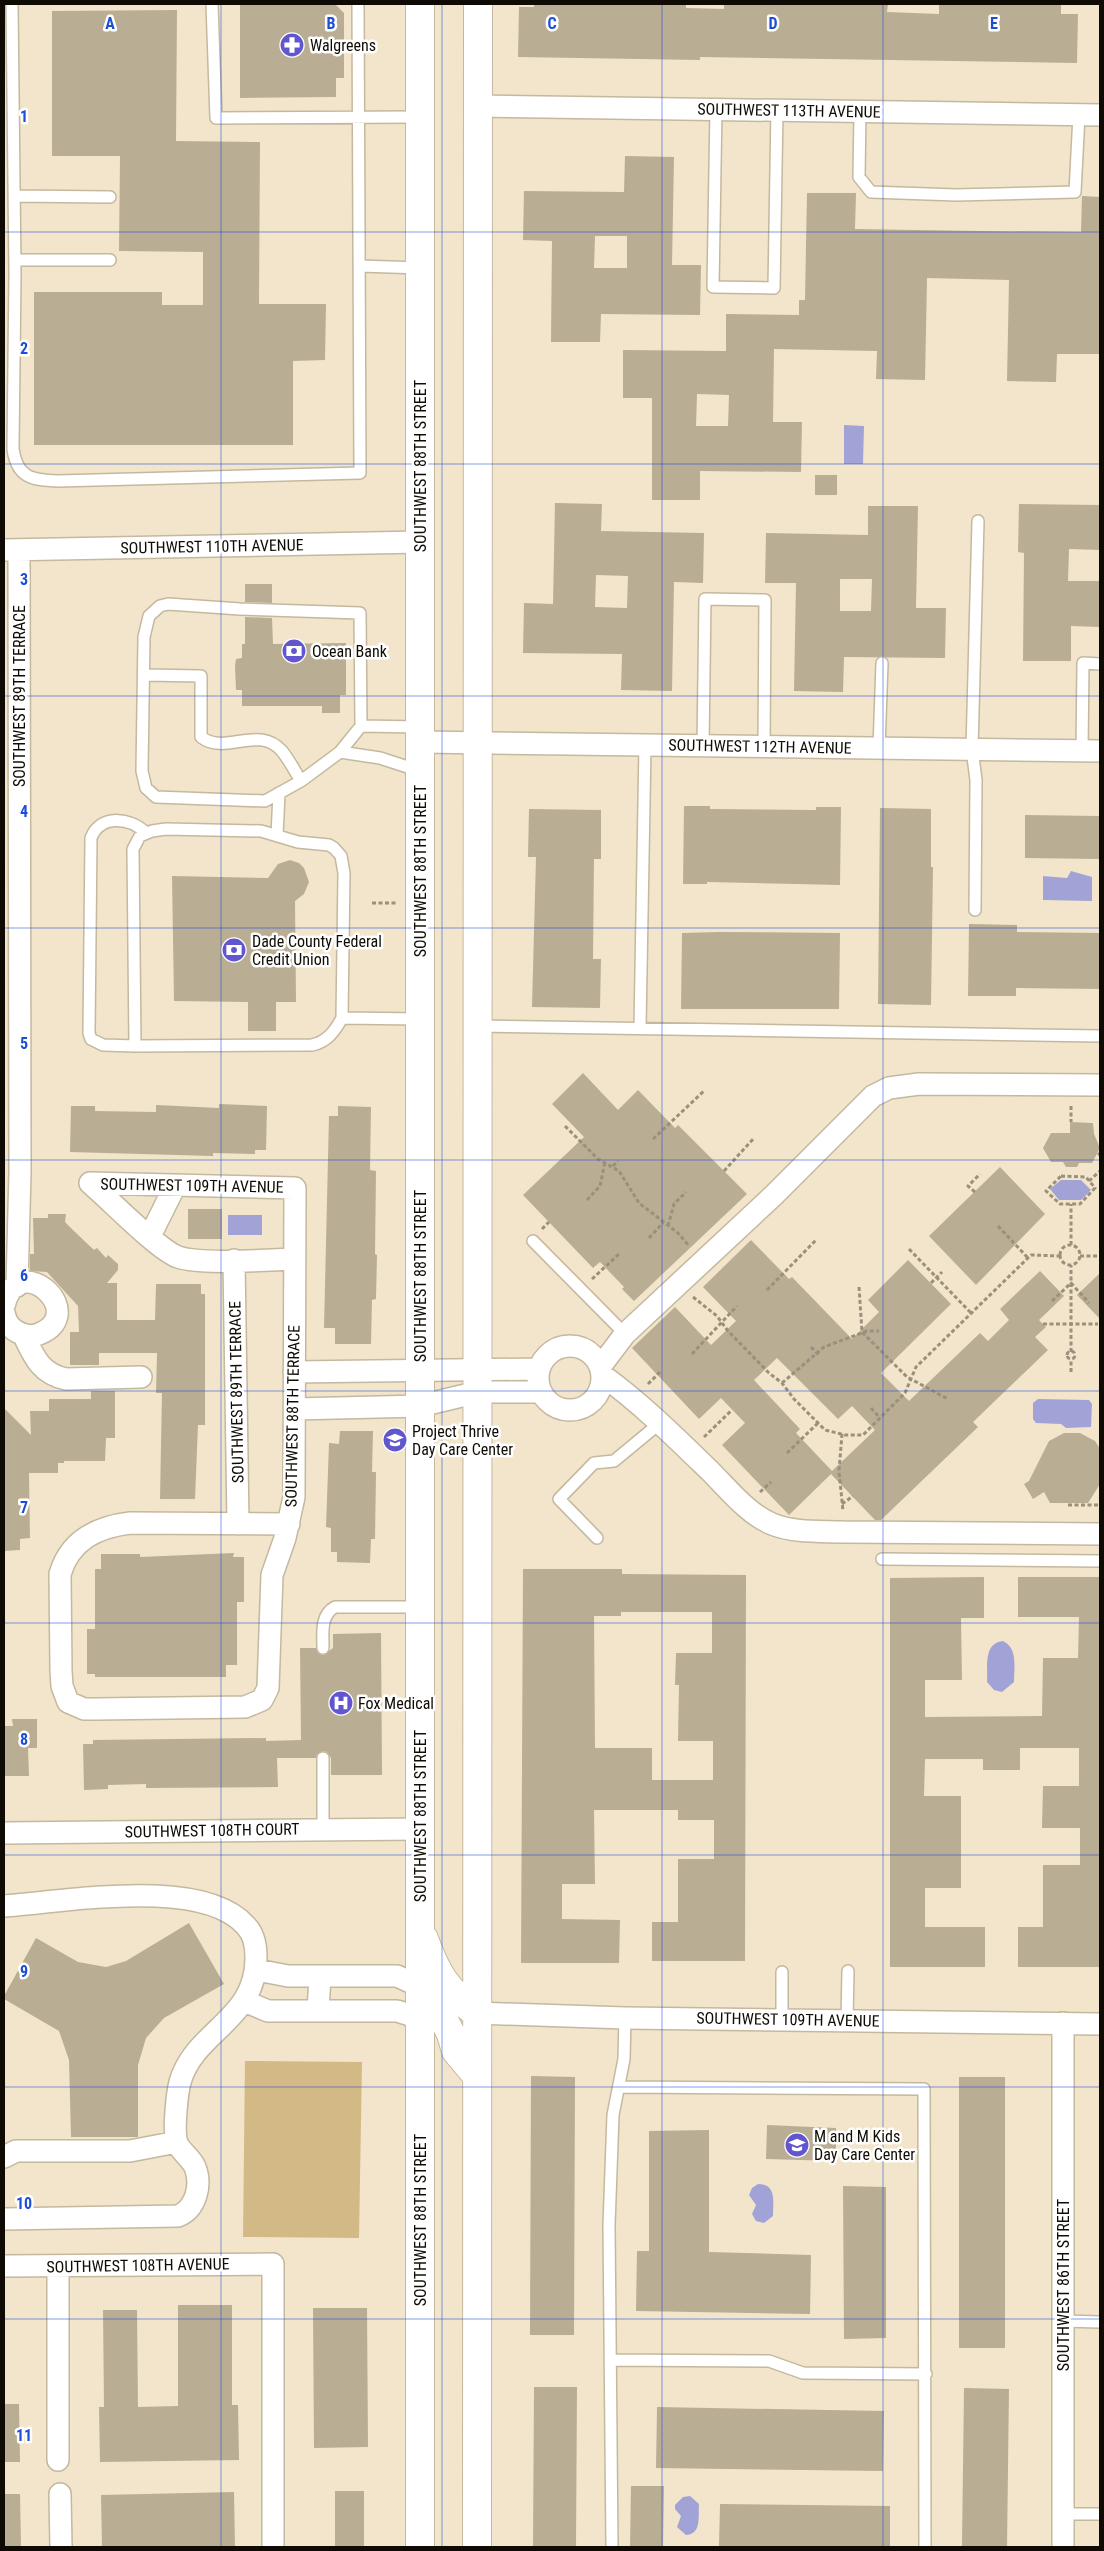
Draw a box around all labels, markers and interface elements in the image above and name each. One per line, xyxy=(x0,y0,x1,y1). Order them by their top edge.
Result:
text: A xyxy=(105,14,115,33)
text: B xyxy=(327,14,336,33)
text: C xyxy=(547,14,557,33)
text: D xyxy=(768,14,778,33)
text: E xyxy=(990,14,998,33)
pharmacy icon: Walgreens xyxy=(279,32,305,58)
place label: Walgreens xyxy=(310,36,376,55)
street label: SOUTHWEST 113TH AVENUE xyxy=(697,99,881,122)
text: 1 xyxy=(20,107,28,126)
text: 2 xyxy=(20,339,28,358)
street label: SOUTHWEST 88TH STREET xyxy=(411,380,430,552)
street label: SOUTHWEST 110TH AVENUE xyxy=(120,535,304,558)
text: 3 xyxy=(20,570,28,589)
street label: SOUTHWEST 89TH TERRACE xyxy=(10,605,29,787)
bank icon: Ocean Bank xyxy=(281,638,307,664)
place label: Ocean Bank xyxy=(312,642,388,661)
street label: SOUTHWEST 112TH AVENUE xyxy=(668,735,852,758)
street label: SOUTHWEST 88TH STREET xyxy=(411,785,430,957)
text: 4 xyxy=(20,802,28,821)
place label: Dade County Federal Credit Union xyxy=(252,932,382,969)
bank icon: Dade County Federal Credit Union xyxy=(221,937,247,963)
text: 5 xyxy=(20,1034,28,1053)
street label: SOUTHWEST 109TH AVENUE xyxy=(100,1174,284,1197)
street label: SOUTHWEST 88TH STREET xyxy=(411,1190,430,1362)
text: 6 xyxy=(20,1266,28,1285)
street label: SOUTHWEST 89TH TERRACE xyxy=(225,1301,248,1483)
street label: SOUTHWEST 88TH TERRACE xyxy=(281,1325,304,1507)
place label: Project Thrive Day Care Center xyxy=(412,1422,513,1459)
school or university icon: Project Thrive Day Care Center xyxy=(382,1427,408,1453)
text: 7 xyxy=(20,1498,28,1517)
hospital icon: Fox Medical xyxy=(328,1690,354,1716)
place label: Fox Medical xyxy=(358,1694,434,1713)
text: 8 xyxy=(20,1730,28,1749)
street label: SOUTHWEST 88TH STREET xyxy=(411,1730,430,1902)
street label: SOUTHWEST 108TH COURT xyxy=(124,1819,300,1842)
text: 9 xyxy=(20,1962,28,1981)
street label: SOUTHWEST 109TH AVENUE xyxy=(696,2008,880,2031)
place label: M and M Kids Day Care Center xyxy=(814,2127,915,2164)
school or university icon: M and M Kids Day Care Center xyxy=(784,2132,810,2158)
street label: SOUTHWEST 88TH STREET xyxy=(411,2134,430,2306)
text: 10 xyxy=(16,2194,32,2213)
street label: SOUTHWEST 86TH STREET xyxy=(1054,2199,1073,2371)
street label: SOUTHWEST 108TH AVENUE xyxy=(46,2254,230,2277)
text: 11 xyxy=(16,2426,32,2445)

